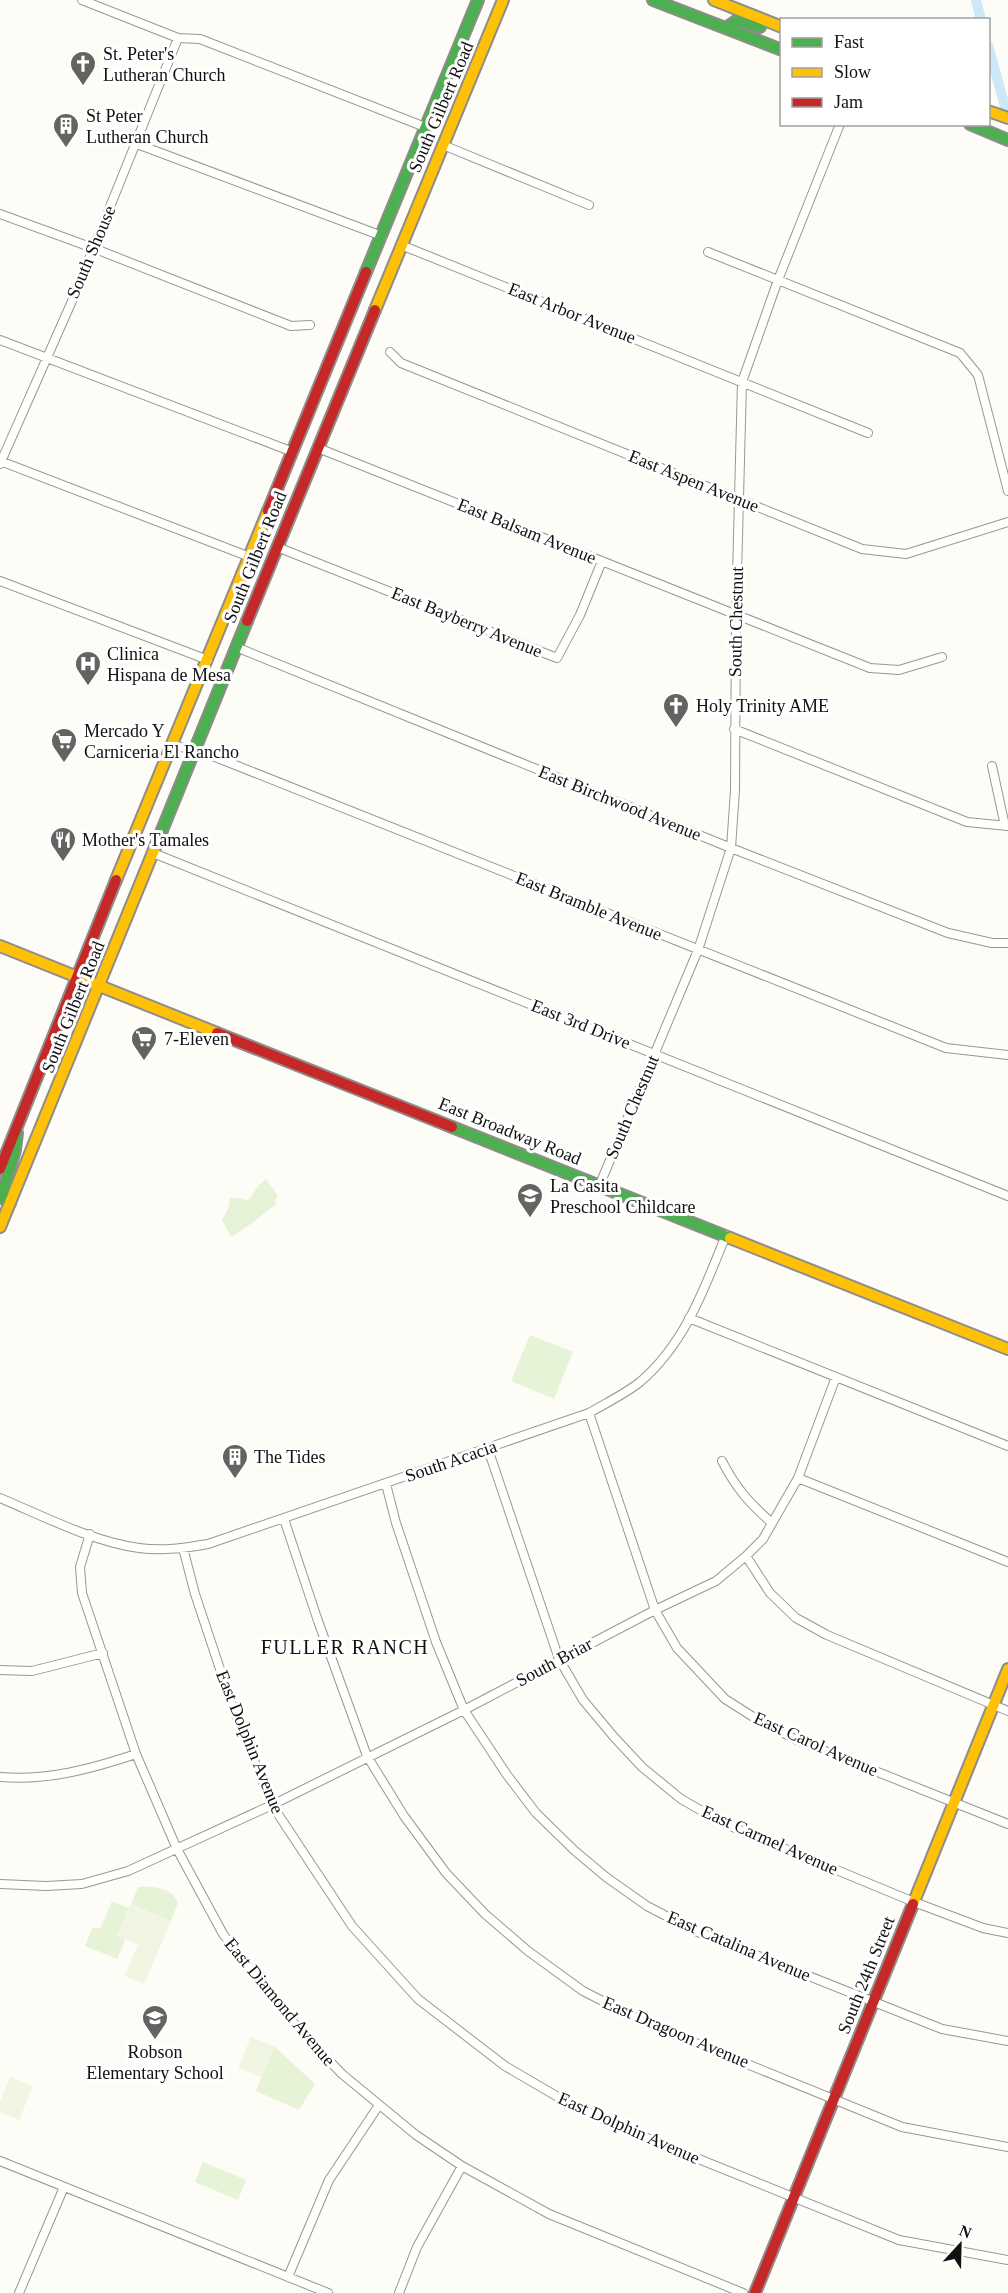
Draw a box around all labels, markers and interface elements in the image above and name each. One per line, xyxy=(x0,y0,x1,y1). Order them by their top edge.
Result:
legend xyxy=(780,18,990,126)
text: Fast xyxy=(834,32,864,52)
street label: South Gilbert Road xyxy=(404,39,478,175)
place label: St. Peter's Lutheran Church xyxy=(103,44,225,85)
church icon: St. Peter's Lutheran Church xyxy=(68,49,98,87)
text: Slow xyxy=(834,62,871,82)
text: Jam xyxy=(834,92,863,112)
place label: St Peter Lutheran Church xyxy=(86,106,208,147)
building icon: St Peter Lutheran Church xyxy=(51,111,81,149)
street label: South Shouse xyxy=(63,203,119,301)
street label: East Arbor Avenue xyxy=(505,278,639,348)
street label: East Aspen Avenue xyxy=(626,446,762,516)
street label: South Gilbert Road xyxy=(220,488,290,626)
street label: East Balsam Avenue xyxy=(455,494,599,568)
street label: South Chestnut xyxy=(725,567,747,677)
street label: East Bayberry Avenue xyxy=(389,583,545,661)
place label: Clinica Hispana de Mesa xyxy=(107,644,231,685)
hospital icon: Clinica Hispana de Mesa xyxy=(73,649,103,687)
church icon: Holy Trinity AME xyxy=(661,691,691,729)
place label: Holy Trinity AME xyxy=(696,696,829,716)
place label: Mercado Y Carniceria El Rancho xyxy=(84,721,239,762)
supermarket icon: Mercado Y Carniceria El Rancho xyxy=(49,726,79,764)
street label: East Birchwood Avenue xyxy=(536,761,704,845)
restaurant icon: Mother's Tamales xyxy=(48,825,78,863)
place label: Mother's Tamales xyxy=(82,830,209,850)
street label: East Bramble Avenue xyxy=(513,868,665,944)
street label: South Gilbert Road xyxy=(38,938,108,1076)
street label: East 3rd Drive xyxy=(529,995,633,1053)
supermarket icon: 7-Eleven xyxy=(129,1024,159,1062)
place label: 7-Eleven xyxy=(164,1029,229,1049)
street label: South Chestnut xyxy=(601,1052,663,1162)
street label: East Broadway Road xyxy=(436,1093,584,1169)
place label: La Casita Preschool Childcare xyxy=(550,1176,695,1217)
school or university icon: La Casita Preschool Childcare xyxy=(515,1181,545,1219)
street label: South Acacia xyxy=(403,1436,499,1486)
building icon: The Tides xyxy=(220,1442,250,1480)
place label: The Tides xyxy=(254,1447,326,1467)
street label: South Briar xyxy=(512,1634,596,1690)
district label: FULLER RANCH xyxy=(261,1636,429,1658)
street label: East Dolphin Avenue xyxy=(212,1667,288,1817)
street label: East Carol Avenue xyxy=(751,1708,881,1780)
street label: East Carmel Avenue xyxy=(699,1801,841,1879)
street label: East Catalina Avenue xyxy=(664,1907,814,1985)
street label: South 24th Street xyxy=(833,1913,899,2037)
street label: East Diamond Avenue xyxy=(221,1934,339,2070)
street label: East Dragoon Avenue xyxy=(600,1992,752,2072)
school or university icon: Robson Elementary School xyxy=(140,2003,170,2041)
place label: Robson Elementary School xyxy=(86,2042,224,2083)
street label: East Dolphin Avenue xyxy=(555,2088,703,2168)
north arrow xyxy=(930,2215,990,2275)
text: N xyxy=(957,2222,974,2242)

